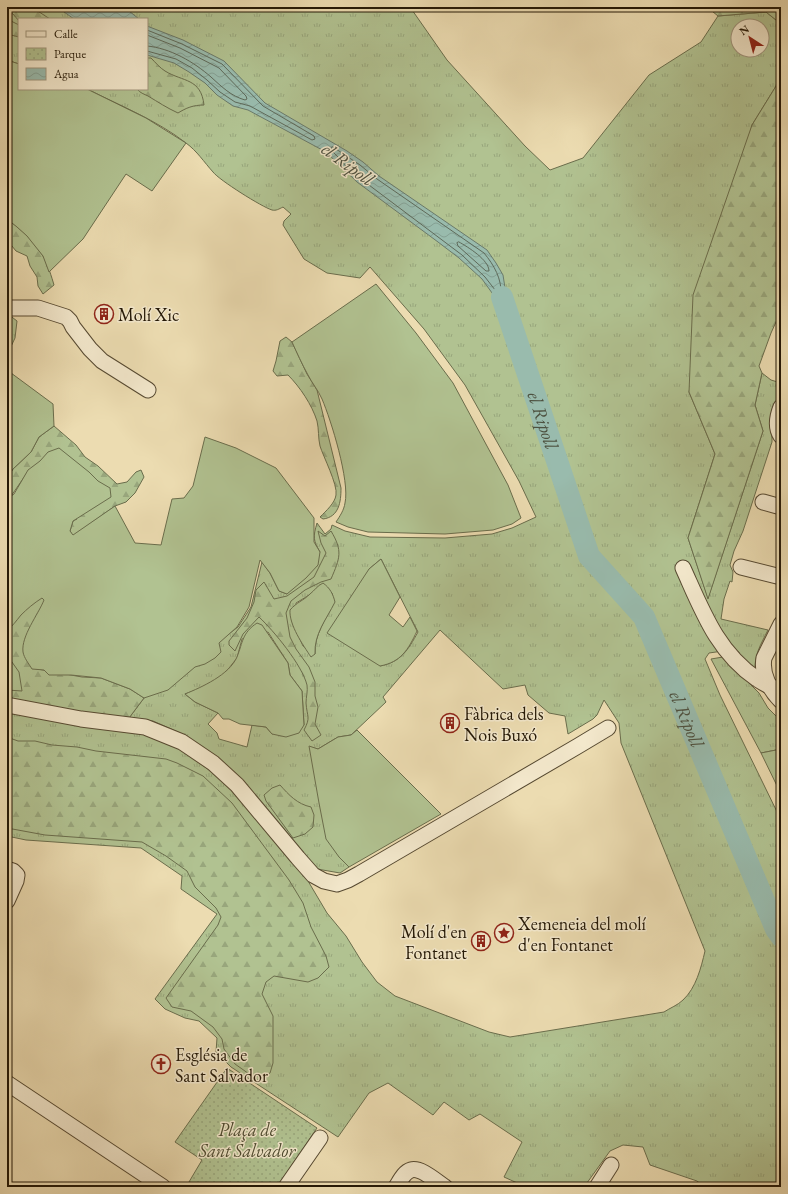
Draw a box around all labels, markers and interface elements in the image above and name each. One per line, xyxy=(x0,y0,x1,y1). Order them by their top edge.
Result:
legend xyxy=(18,18,148,90)
north arrow xyxy=(730,18,770,58)
text: N xyxy=(736,22,752,38)
text: Calle xyxy=(54,26,78,42)
text: Parque xyxy=(54,46,86,62)
text: Agua xyxy=(53,66,79,82)
water label: el Ripoll xyxy=(317,136,380,192)
building icon: Molí Xic xyxy=(93,303,115,325)
place label: Molí Xic xyxy=(118,303,179,326)
water label: el Ripoll xyxy=(522,388,565,453)
water label: el Ripoll xyxy=(664,687,710,752)
place label: Fàbrica dels Nois Buxó xyxy=(464,702,544,746)
building icon: Fàbrica dels Nois Buxó xyxy=(439,712,461,734)
place label: Xemeneia del molí d'en Fontanet xyxy=(517,912,646,956)
place label: Molí d'en Fontanet xyxy=(401,920,467,964)
place icon: Xemeneia del molí d'en Fontanet xyxy=(493,922,515,944)
building icon: Molí d'en Fontanet xyxy=(470,930,492,952)
place label: Església de Sant Salvador xyxy=(175,1043,268,1087)
church icon: Església de Sant Salvador xyxy=(150,1053,172,1075)
park label: Plaça de Sant Salvador xyxy=(198,1118,296,1162)

